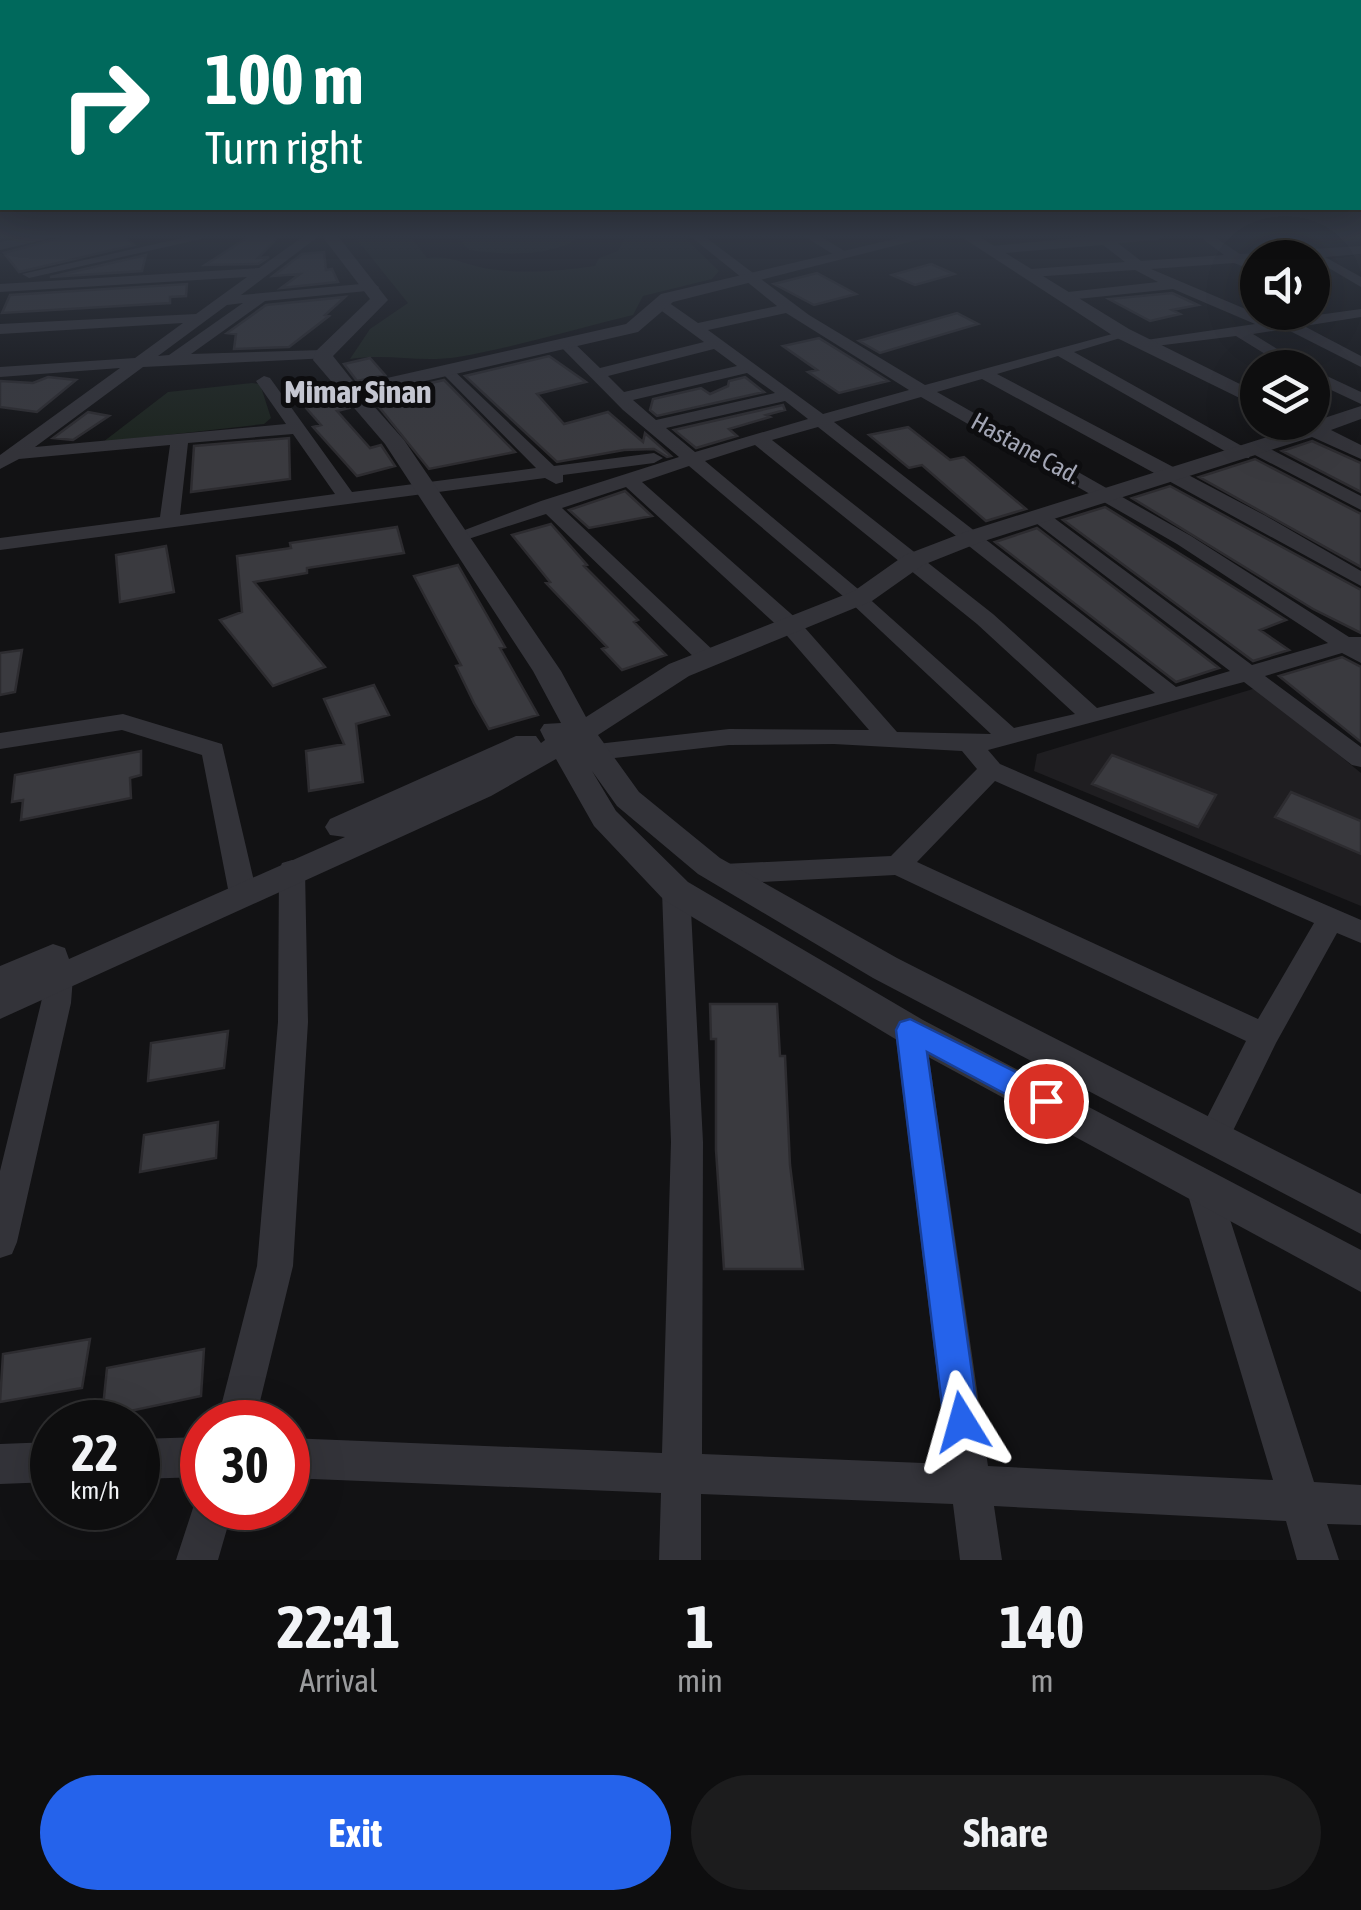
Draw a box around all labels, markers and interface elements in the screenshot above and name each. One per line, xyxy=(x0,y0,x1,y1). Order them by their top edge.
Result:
text: 100 m xyxy=(205,39,364,119)
icon: right xyxy=(40,40,170,170)
text: Turn right xyxy=(205,122,363,174)
map controls xyxy=(1240,240,1330,440)
button: sound xyxy=(1240,240,1330,330)
button: layers xyxy=(1240,350,1330,440)
district label: Mimar Sinan xyxy=(284,373,432,410)
street label: Hastane Cad. xyxy=(967,407,1085,489)
pin xyxy=(1004,1059,1089,1144)
icon: arrive xyxy=(1019,1074,1074,1129)
position arrow xyxy=(910,1370,1014,1474)
speed limit sign: 30 xyxy=(180,1400,310,1530)
text: 22 xyxy=(71,1424,118,1482)
text: km/h xyxy=(70,1476,120,1504)
text: 22:41 xyxy=(277,1592,400,1661)
text: 1 xyxy=(686,1592,714,1661)
text: 140 xyxy=(1000,1592,1084,1661)
text: Arrival xyxy=(299,1662,378,1699)
text: min xyxy=(677,1662,723,1699)
text: m xyxy=(1030,1662,1053,1699)
button: Exit xyxy=(40,1775,671,1890)
button: Share xyxy=(691,1775,1321,1890)

